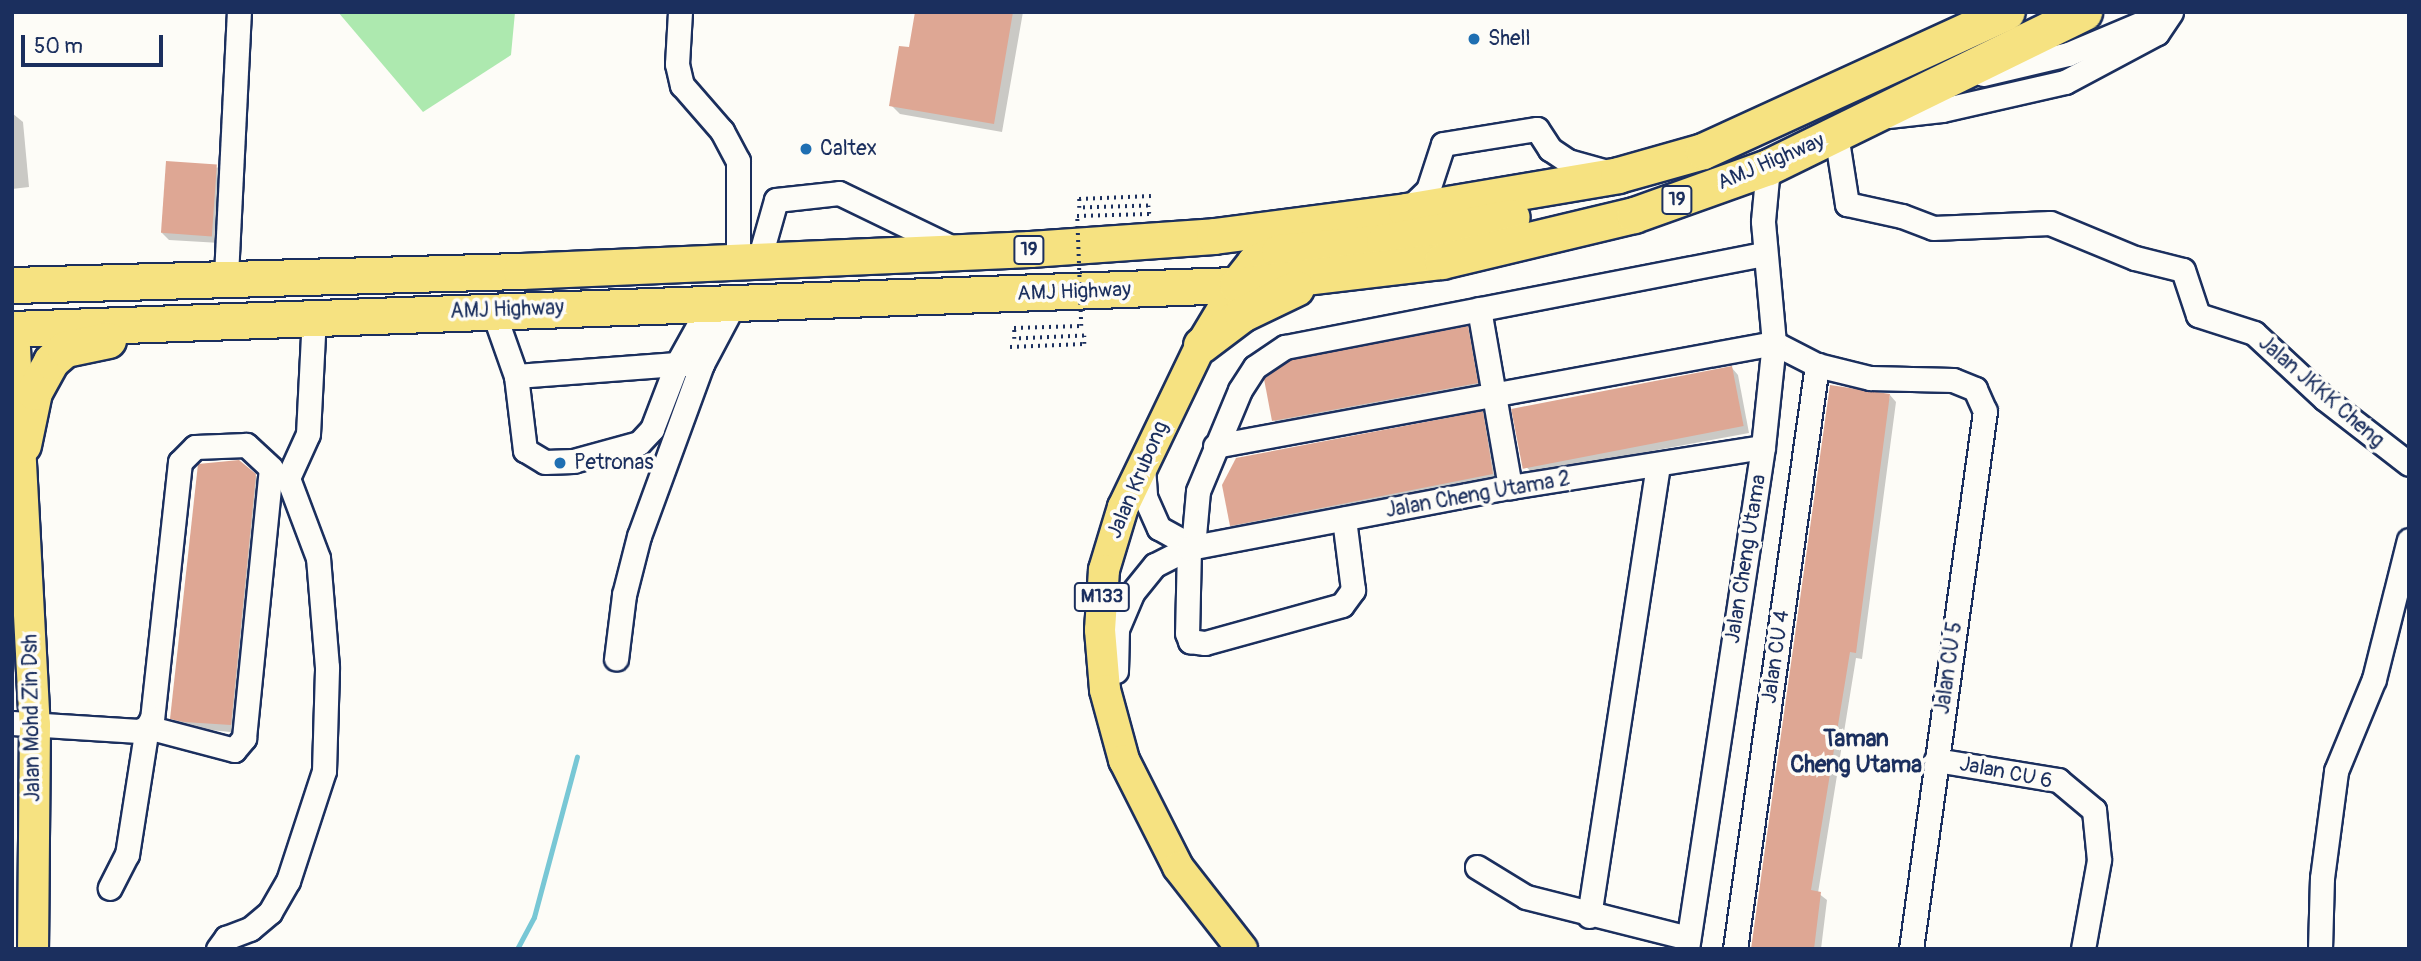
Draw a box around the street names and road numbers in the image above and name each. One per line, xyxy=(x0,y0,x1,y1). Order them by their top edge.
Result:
street label: AMJ Highway xyxy=(1714,128,1828,196)
road number: 19 xyxy=(1661,184,1693,216)
road number: 19 xyxy=(1013,234,1045,266)
street label: AMJ Highway xyxy=(1017,277,1131,307)
street label: AMJ Highway xyxy=(450,295,564,325)
street label: Jalan JKKK Cheng xyxy=(2253,331,2389,453)
street label: Jalan Krubong xyxy=(1102,418,1174,542)
street label: Jalan Cheng Utama 2 xyxy=(1384,466,1572,524)
street label: Jalan Cheng Utama xyxy=(1720,473,1772,645)
road number: M133 xyxy=(1072,582,1132,612)
street label: Jalan CU 4 xyxy=(1757,609,1795,705)
street label: Jalan CU 5 xyxy=(1930,620,1968,716)
street label: Jalan Mohd Zin Dsh xyxy=(18,634,46,802)
street label: Jalan CU 6 xyxy=(1957,752,2055,794)

